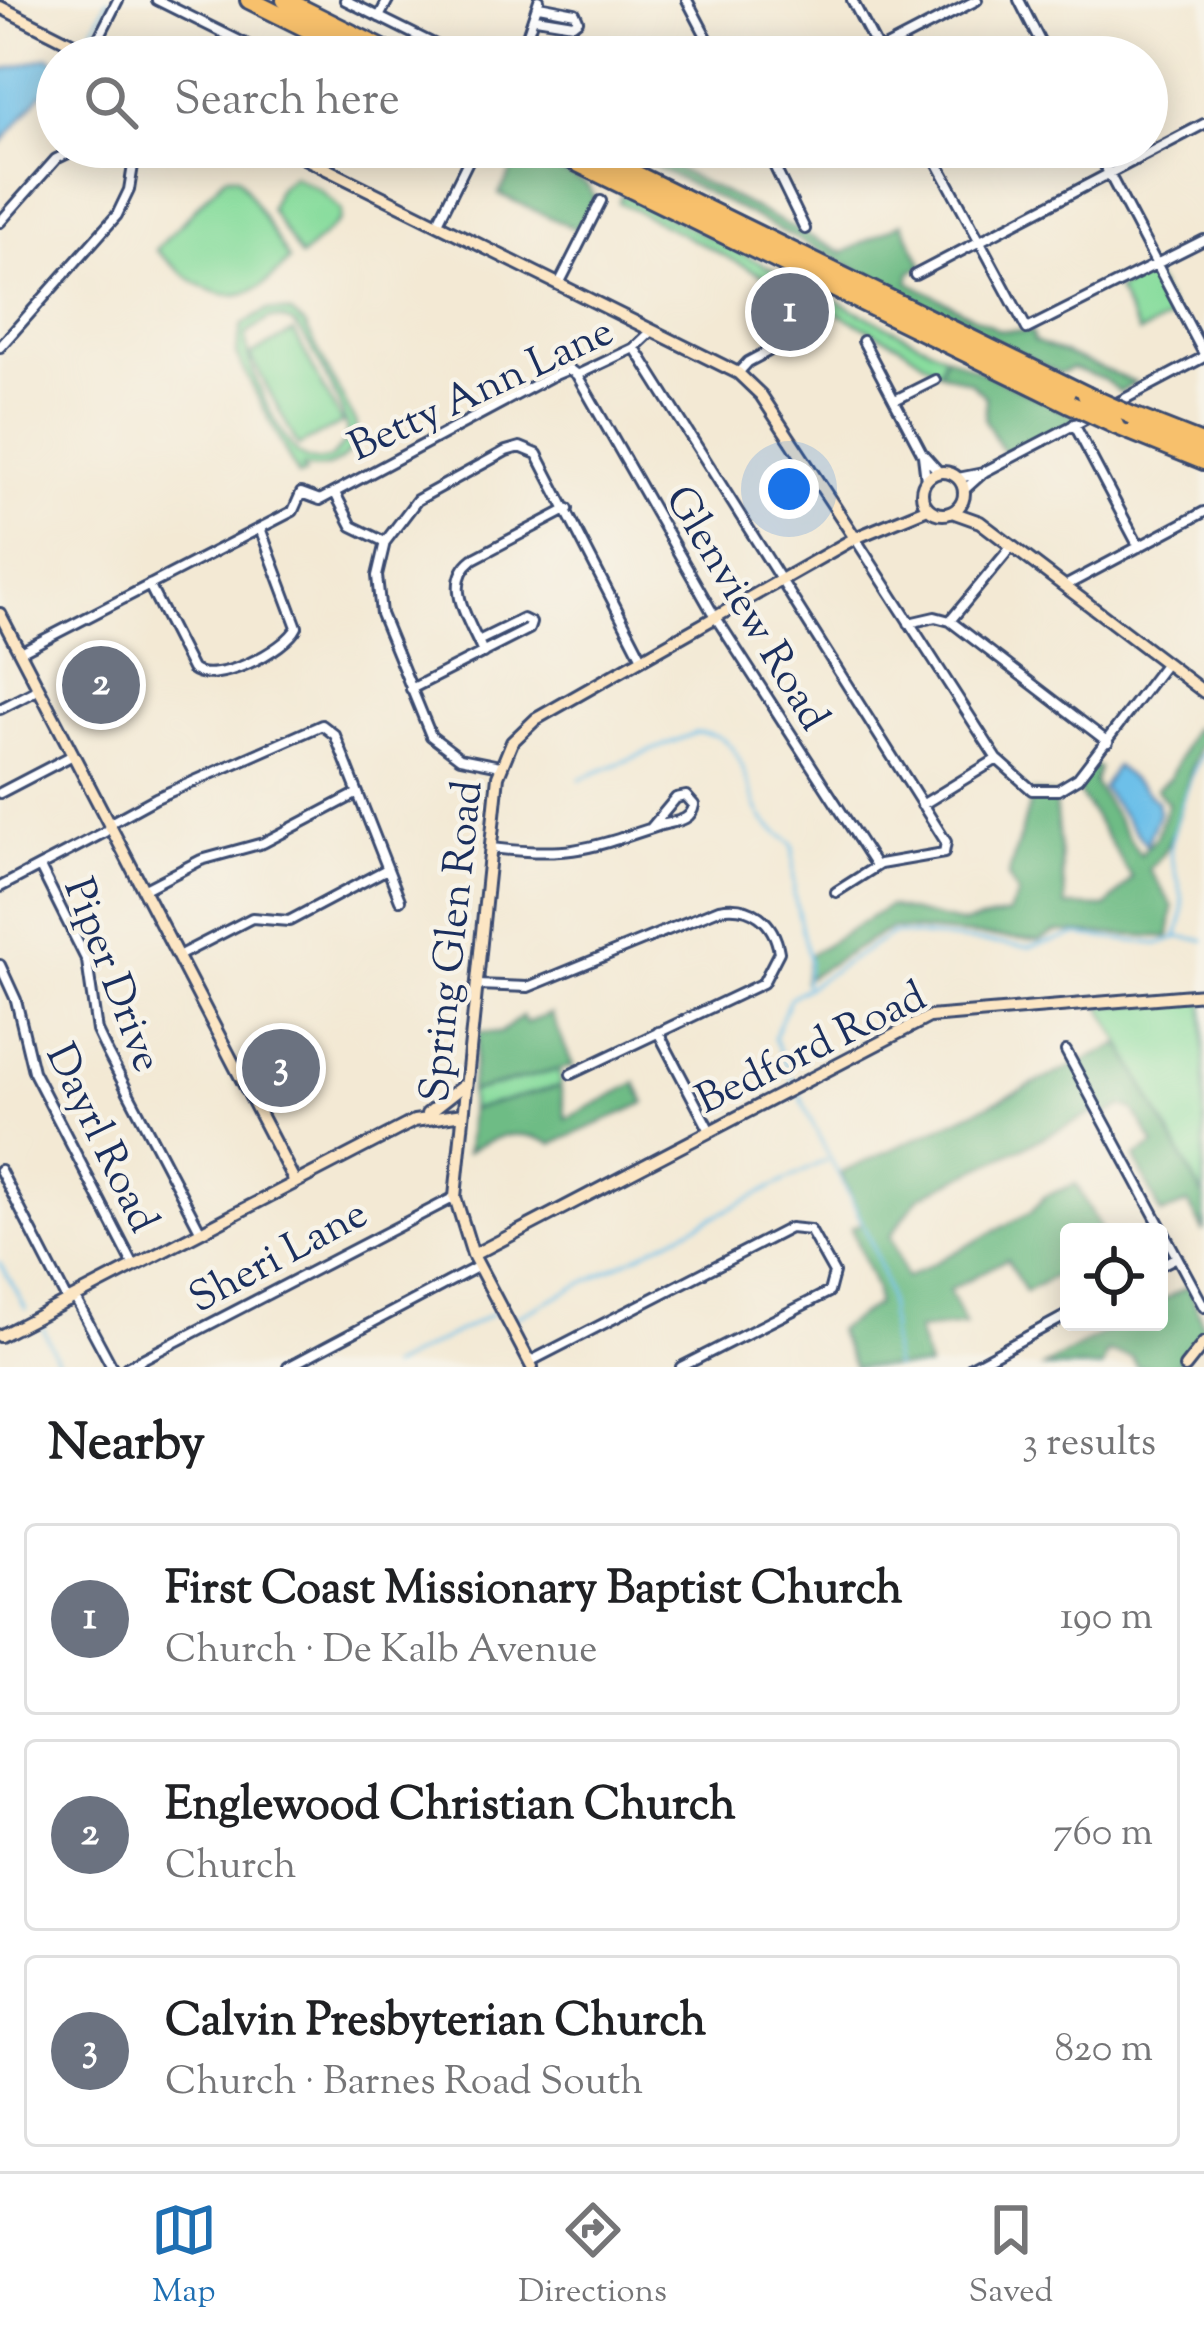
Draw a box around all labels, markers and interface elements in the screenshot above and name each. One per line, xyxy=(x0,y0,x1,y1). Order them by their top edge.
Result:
search box xyxy=(36,36,1168,168)
icon: search xyxy=(78,69,144,135)
text: Search here xyxy=(174,70,400,135)
pin: 1 xyxy=(751,267,829,357)
street label: Betty Ann Lane xyxy=(340,304,624,479)
your location xyxy=(759,459,819,519)
street label: Glenview Road xyxy=(648,476,842,743)
pin: 2 xyxy=(62,640,140,730)
street label: Spring Glen Road xyxy=(407,778,501,1105)
street label: Piper Drive xyxy=(46,870,175,1082)
street label: Bedford Road xyxy=(687,969,937,1132)
pin: 3 xyxy=(242,1023,320,1113)
street label: Dayrl Road xyxy=(28,1035,171,1244)
street label: Sheri Lane xyxy=(180,1186,379,1330)
map controls xyxy=(1060,1223,1168,1331)
button: locate xyxy=(1060,1223,1168,1331)
text: Nearby xyxy=(48,1409,205,1482)
text: 3 results xyxy=(1022,1417,1156,1473)
text: First Coast Missionary Baptist Church xyxy=(165,1559,902,1624)
text: 1 xyxy=(83,1591,97,1647)
text: 190 m xyxy=(1060,1591,1153,1647)
text: Church · De Kalb Avenue xyxy=(165,1624,598,1680)
text: Englewood Christian Church xyxy=(165,1775,736,1840)
text: 2 xyxy=(81,1807,99,1863)
text: 760 m xyxy=(1053,1807,1153,1863)
text: Church xyxy=(165,1840,296,1896)
text: Calvin Presbyterian Church xyxy=(165,1991,706,2056)
text: 3 xyxy=(82,2023,98,2079)
text: 820 m xyxy=(1054,2023,1153,2079)
text: Church · Barnes Road South xyxy=(165,2056,643,2112)
tab: Map xyxy=(151,2197,217,2317)
tab: Directions xyxy=(518,2197,667,2317)
tab: Saved xyxy=(969,2197,1053,2317)

